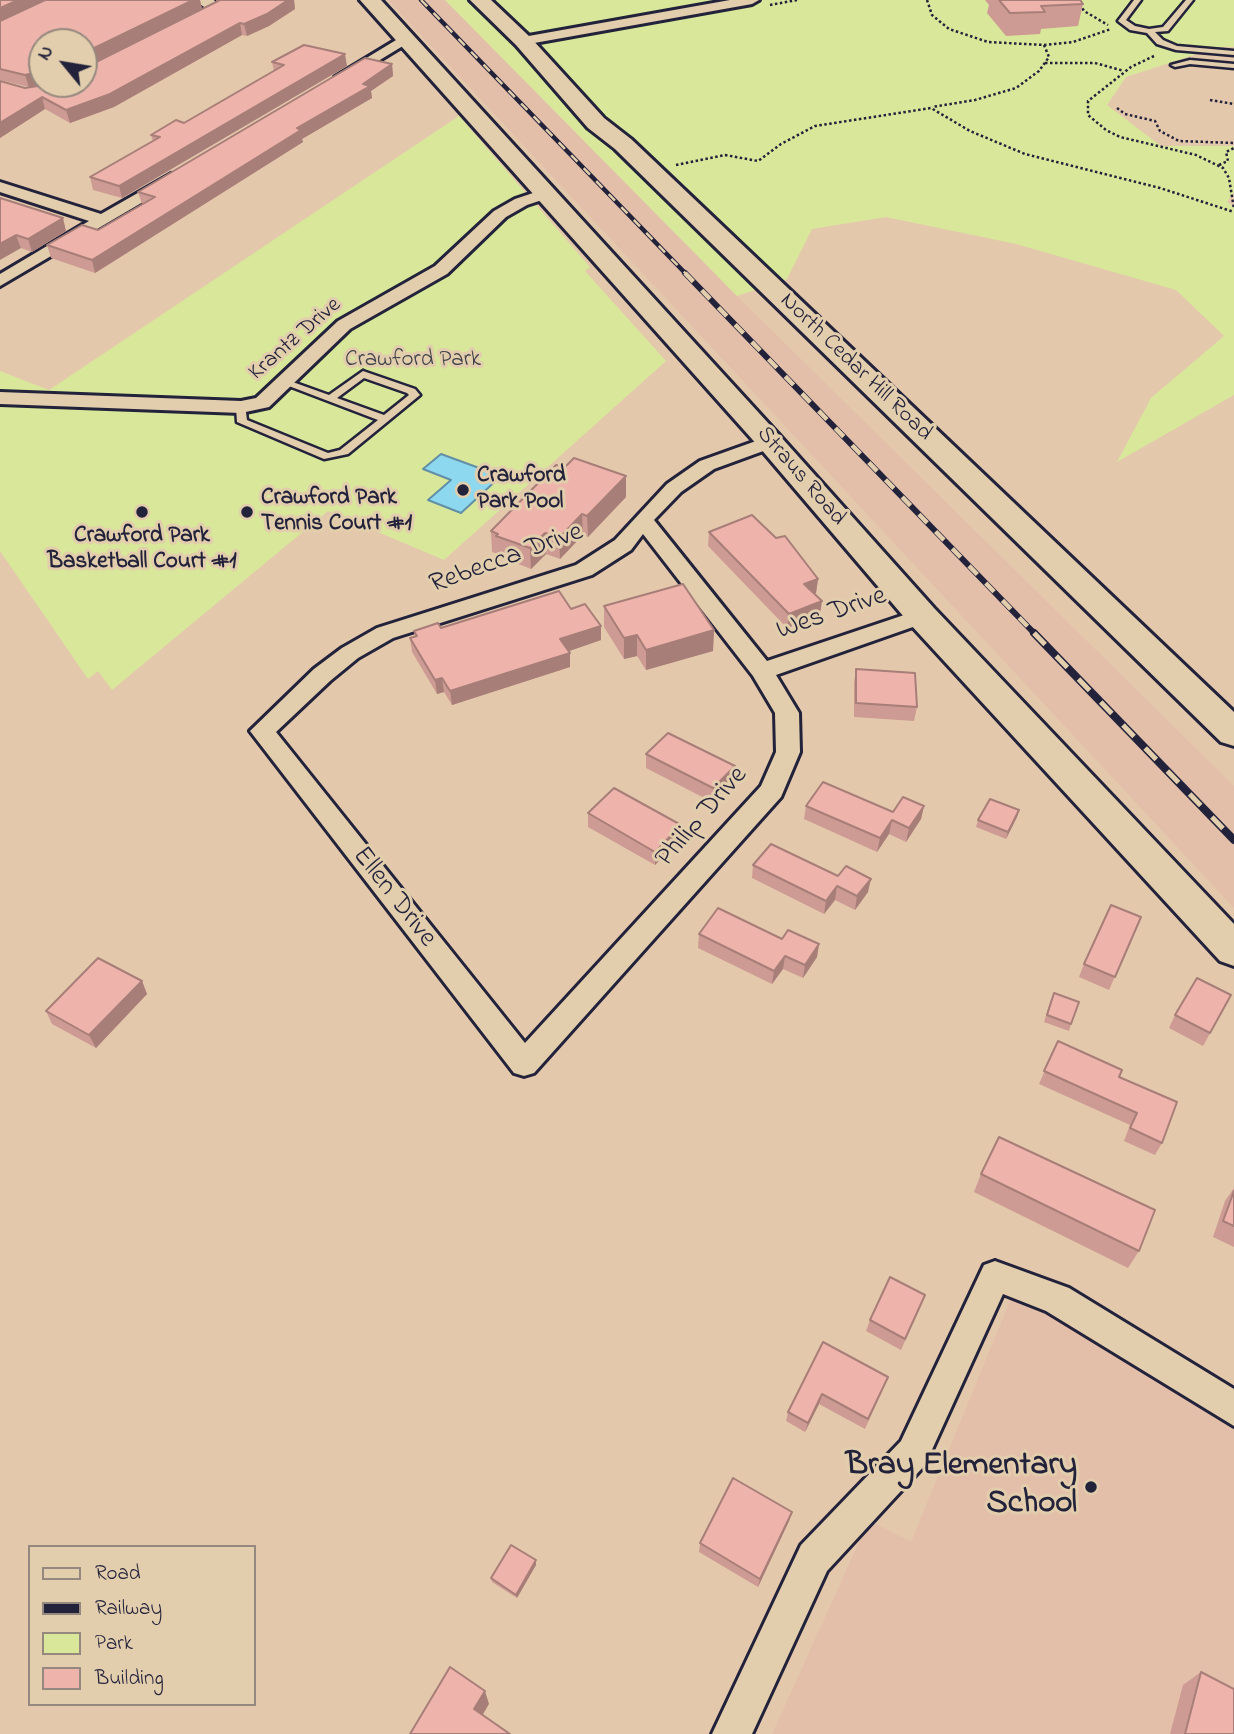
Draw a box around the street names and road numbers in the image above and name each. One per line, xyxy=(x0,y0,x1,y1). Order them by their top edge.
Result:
street label: North Cedar Hill Road xyxy=(773,288,937,448)
street label: Krantz Drive xyxy=(244,292,348,388)
street label: Straus Road xyxy=(749,422,851,532)
street label: Rebecca Drive xyxy=(426,517,588,603)
street label: Wes Drive xyxy=(773,581,891,649)
street label: Philip Drive xyxy=(650,760,756,876)
street label: Ellen Drive xyxy=(343,841,443,955)

